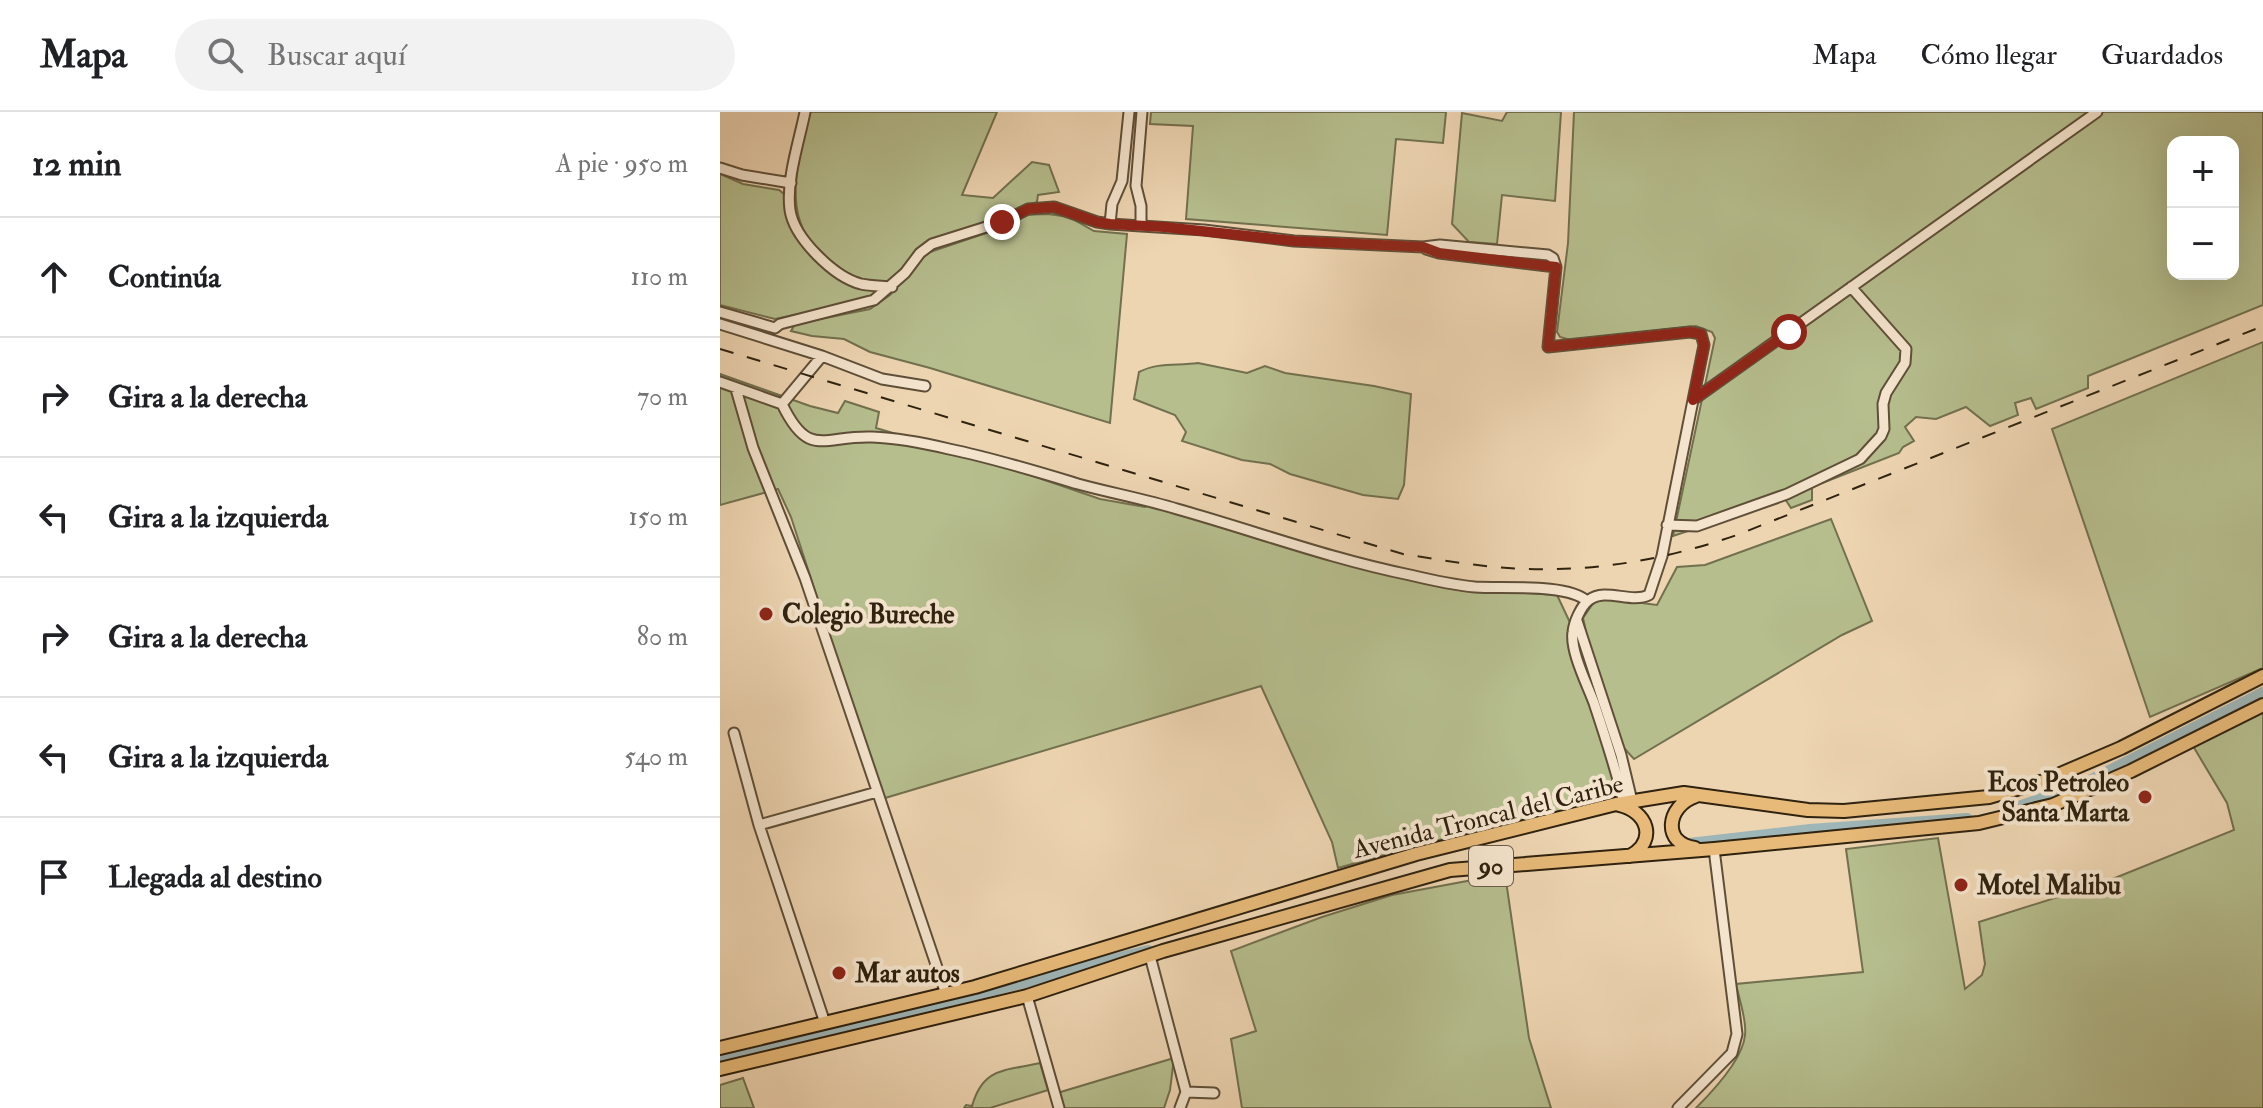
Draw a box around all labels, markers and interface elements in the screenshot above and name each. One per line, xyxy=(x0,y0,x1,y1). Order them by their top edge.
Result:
search box xyxy=(175,19,735,91)
text: Mapa xyxy=(40,31,127,79)
icon: search xyxy=(203,33,247,77)
text: Buscar aquí xyxy=(267,37,406,74)
text: Mapa xyxy=(1812,38,1876,73)
text: Cómo llegar xyxy=(1920,38,2057,73)
text: Guardados xyxy=(2101,38,2223,73)
map controls xyxy=(2167,136,2239,280)
button: + xyxy=(2167,136,2239,208)
text: 12 min xyxy=(32,143,121,186)
text: A pie · 950 m xyxy=(556,148,688,180)
route end xyxy=(984,204,1020,240)
button: − xyxy=(2167,208,2239,280)
icon: ahead xyxy=(32,255,76,299)
text: Continúa xyxy=(108,259,221,296)
text: 110 m xyxy=(631,261,688,293)
route start xyxy=(1771,314,1807,350)
icon: right xyxy=(32,375,76,419)
text: Gira a la derecha xyxy=(108,379,307,416)
text: 70 m xyxy=(637,381,688,413)
icon: left xyxy=(32,495,76,539)
text: Gira a la izquierda xyxy=(108,499,328,536)
text: 150 m xyxy=(629,501,688,533)
place label: Colegio Bureche xyxy=(782,599,955,632)
marker: Colegio Bureche xyxy=(757,605,775,623)
icon: right xyxy=(32,615,76,659)
text: Gira a la derecha xyxy=(108,619,307,656)
text: 80 m xyxy=(637,621,688,653)
icon: left xyxy=(32,735,76,779)
text: Gira a la izquierda xyxy=(108,739,328,776)
text: 540 m xyxy=(624,741,688,773)
place label: Ecos Petroleo Santa Marta xyxy=(1987,767,2130,829)
street label: Avenida Troncal del Caribe xyxy=(1349,768,1627,866)
marker: Ecos Petroleo Santa Marta xyxy=(2136,788,2154,806)
road number: 90 xyxy=(1469,846,1513,886)
icon: arrive xyxy=(32,855,76,899)
text: Llegada al destino xyxy=(108,859,322,896)
place label: Motel Malibu xyxy=(1976,870,2121,902)
marker: Motel Malibu xyxy=(1952,876,1970,894)
place label: Mar autos xyxy=(854,958,960,990)
marker: Mar autos xyxy=(830,964,848,982)

